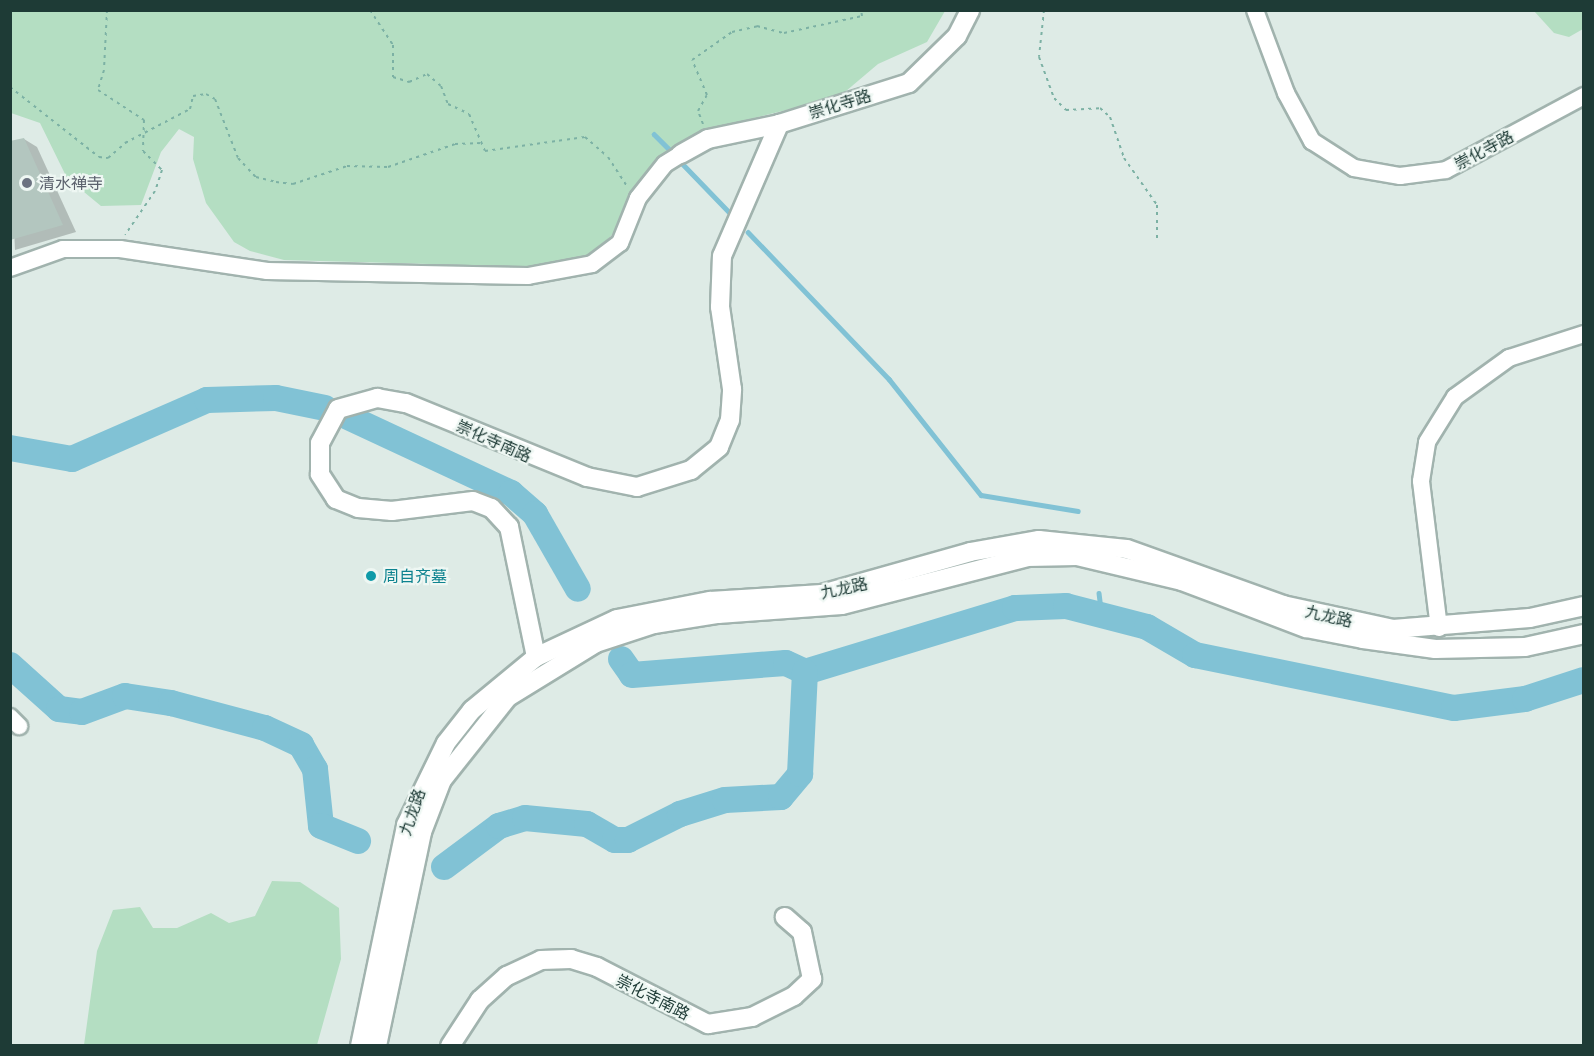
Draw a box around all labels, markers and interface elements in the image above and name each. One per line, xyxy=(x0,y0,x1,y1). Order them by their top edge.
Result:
street label: 崇化寺路 xyxy=(807,85,873,123)
street label: 崇化寺路 xyxy=(1451,127,1517,173)
place label: 清水禅寺 xyxy=(39,173,103,193)
marker: 清水禅寺 xyxy=(20,176,34,190)
street label: 崇化寺南路 xyxy=(454,416,534,466)
place label: 周自齐墓 xyxy=(383,566,447,586)
marker: 周自齐墓 xyxy=(364,569,378,583)
street label: 九龙路 xyxy=(819,574,869,602)
street label: 九龙路 xyxy=(1303,601,1355,631)
street label: 九龙路 xyxy=(395,786,429,838)
street label: 崇化寺南路 xyxy=(613,970,693,1024)

